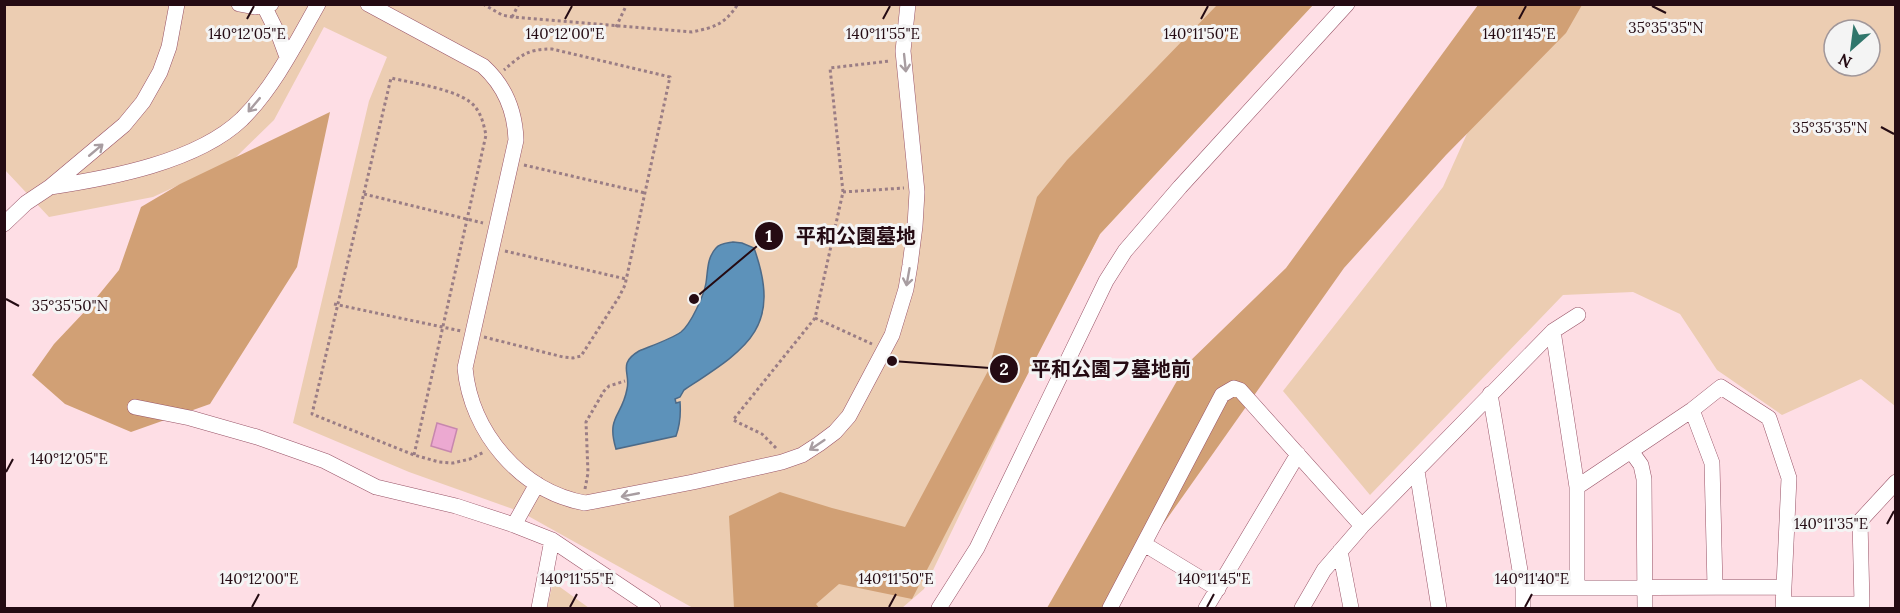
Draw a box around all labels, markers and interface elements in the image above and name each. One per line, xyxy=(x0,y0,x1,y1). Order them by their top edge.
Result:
text: 35°35'35"N xyxy=(1628,18,1704,37)
north arrow xyxy=(1822,18,1882,78)
text: 140°12'05"E xyxy=(208,24,286,43)
text: 140°12'00"E xyxy=(526,24,604,43)
text: 140°11'55"E xyxy=(846,24,920,43)
text: 140°11'50"E xyxy=(1163,24,1239,43)
text: 140°11'45"E xyxy=(1482,24,1556,43)
text: N xyxy=(1835,50,1855,73)
one-way arrow xyxy=(899,52,910,72)
one-way arrow xyxy=(247,97,260,113)
text: 35°35'35"N xyxy=(1792,118,1868,137)
one-way arrow xyxy=(88,143,104,156)
callout: 平和公園墓地 xyxy=(754,217,928,255)
text: 平和公園墓地 xyxy=(796,223,916,248)
text: 1 xyxy=(765,224,773,247)
one-way arrow xyxy=(902,267,913,287)
text: 35°35'50"N xyxy=(32,296,108,315)
callout: 平和公園フ墓地前 xyxy=(989,350,1203,388)
text: 平和公園フ墓地前 xyxy=(1031,356,1191,381)
text: 2 xyxy=(999,357,1009,380)
one-way arrow xyxy=(809,439,826,451)
text: 140°12'05"E xyxy=(30,449,108,468)
one-way arrow xyxy=(621,490,640,501)
text: 140°11'35"E xyxy=(1794,514,1868,533)
text: 140°12'00"E xyxy=(220,569,298,588)
text: 140°11'55"E xyxy=(540,569,614,588)
text: 140°11'50"E xyxy=(858,569,934,588)
text: 140°11'45"E xyxy=(1177,569,1251,588)
text: 140°11'40"E xyxy=(1495,569,1569,588)

